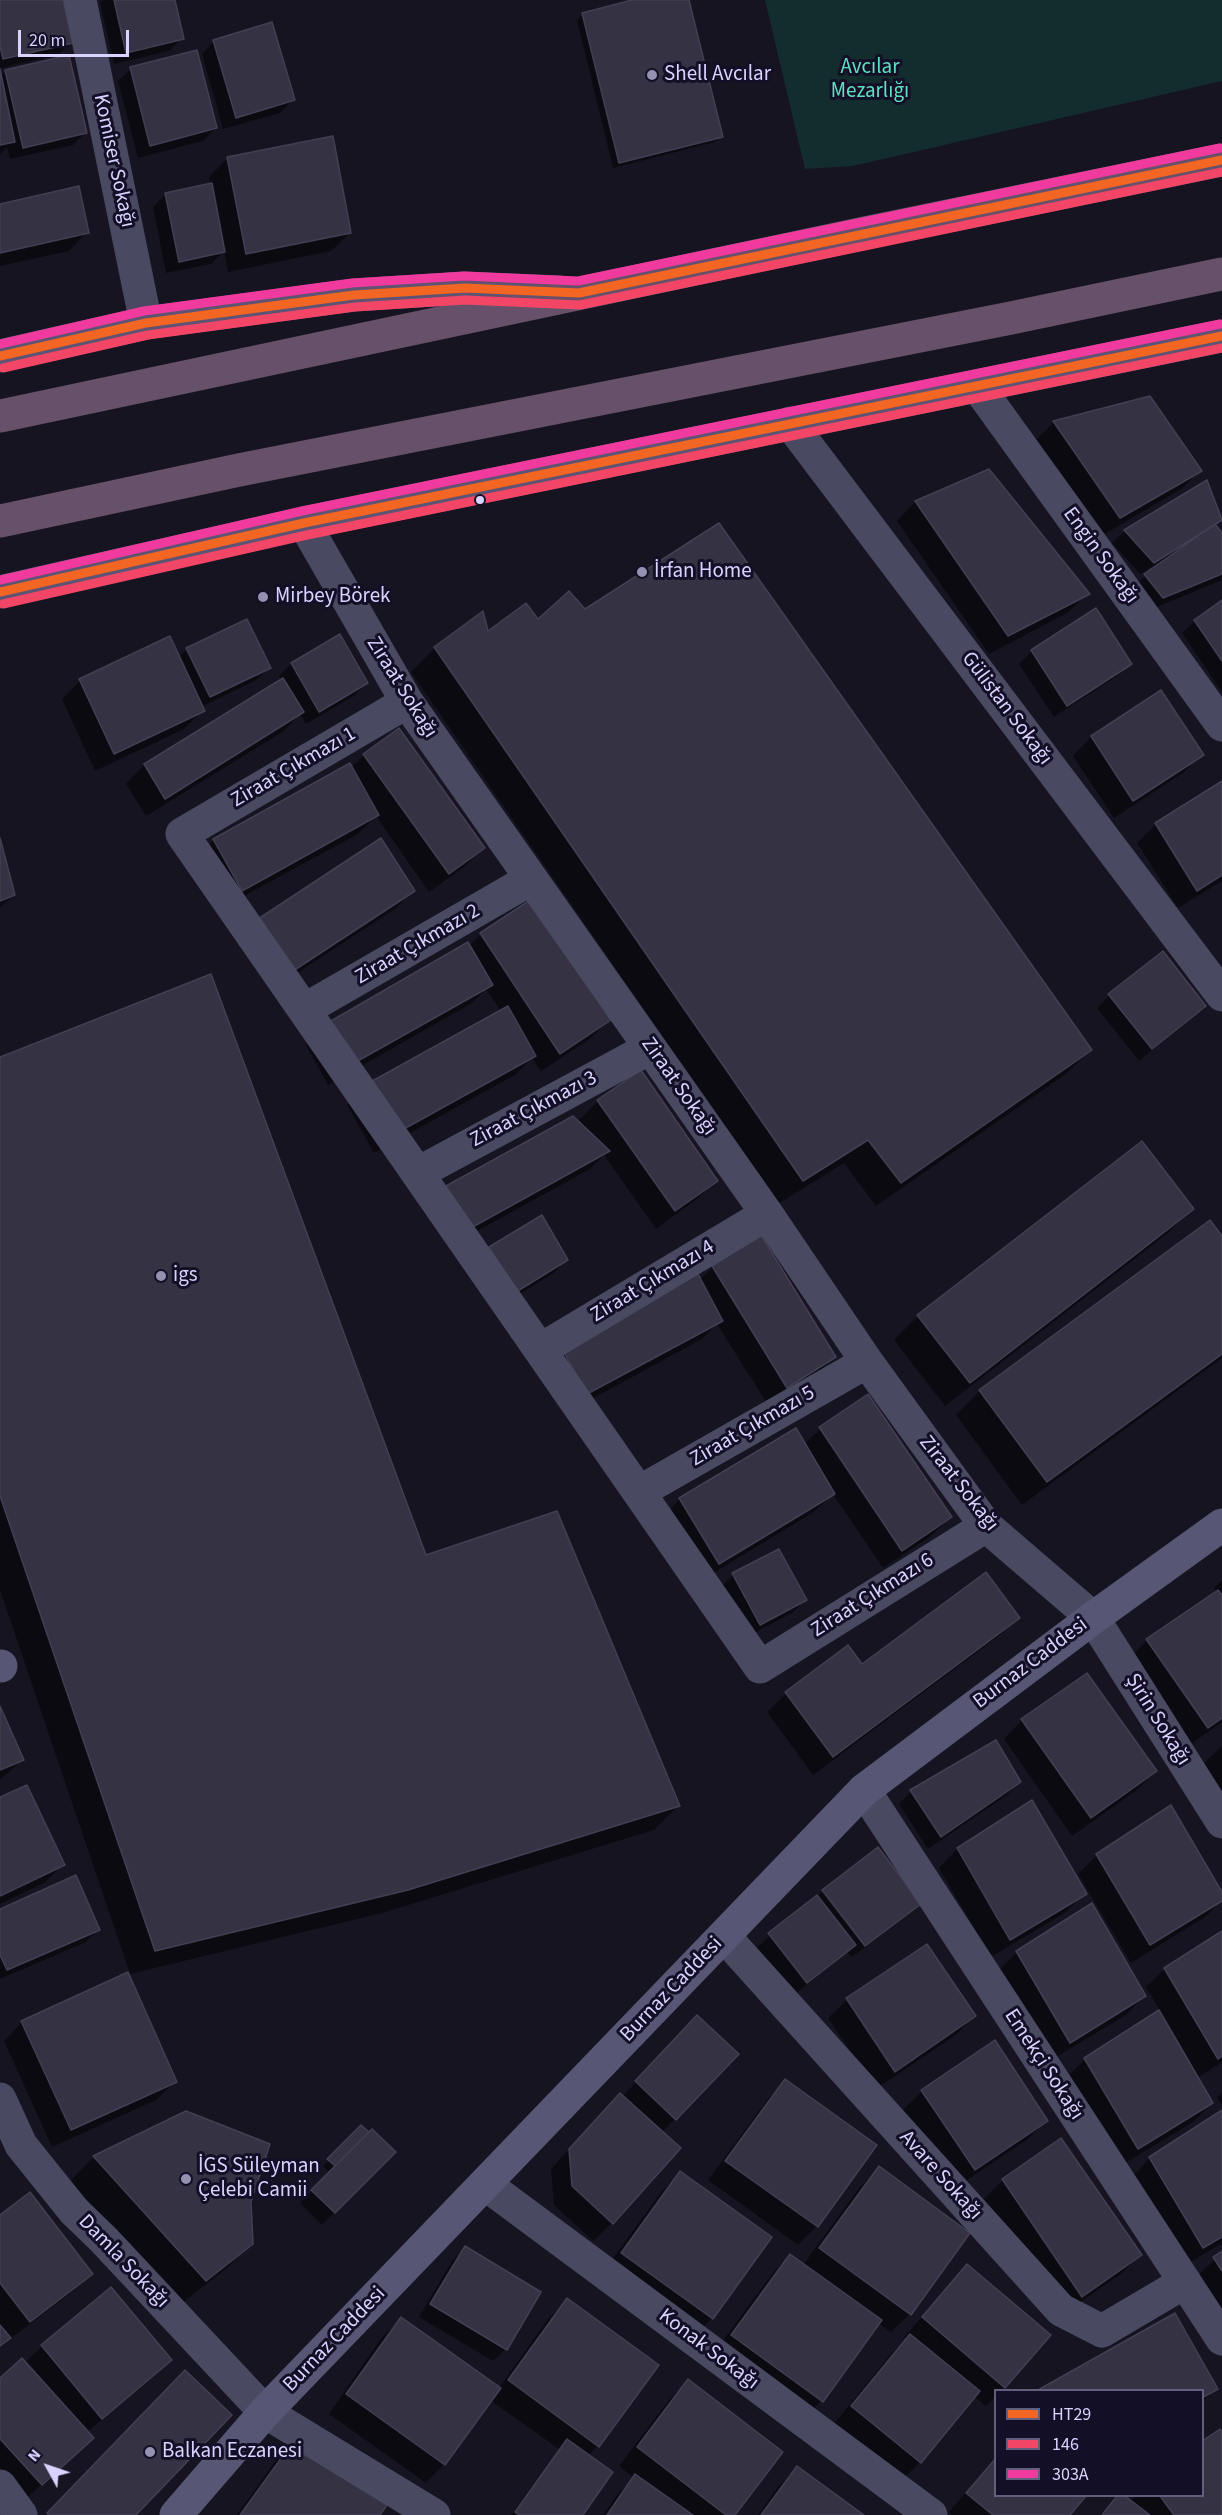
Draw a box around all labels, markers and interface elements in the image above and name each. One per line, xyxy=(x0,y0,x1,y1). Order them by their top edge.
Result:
scale bar xyxy=(21,18,132,56)
text: 20 m xyxy=(29,28,65,53)
park label: Avcılar Mezarlığı xyxy=(831,55,909,105)
place label: Shell Avcılar xyxy=(664,62,771,88)
marker: Shell Avcılar xyxy=(645,68,659,82)
street label: Komiser Sokağı xyxy=(87,92,139,230)
unlabelled marker xyxy=(474,494,486,506)
street label: Engin Sokağı xyxy=(1057,503,1143,609)
place label: İrfan Home xyxy=(654,559,752,585)
marker: İrfan Home xyxy=(635,565,649,579)
place label: Mirbey Börek xyxy=(275,584,390,610)
marker: Mirbey Börek xyxy=(256,590,270,604)
street label: Ziraat Sokağı xyxy=(360,633,442,743)
street label: Gülistan Sokağı xyxy=(955,647,1057,771)
street label: Ziraat Çıkmazı 1 xyxy=(227,722,361,814)
street label: Ziraat Çıkmazı 2 xyxy=(351,899,485,991)
street label: Ziraat Sokağı xyxy=(635,1033,721,1141)
street label: Ziraat Çıkmazı 3 xyxy=(466,1066,602,1154)
street label: Ziraat Çıkmazı 4 xyxy=(587,1235,719,1329)
place label: igs xyxy=(173,1263,198,1289)
marker: igs xyxy=(154,1269,168,1283)
street label: Ziraat Çıkmazı 5 xyxy=(686,1381,820,1473)
street label: Ziraat Sokağı xyxy=(913,1431,1003,1537)
street label: Ziraat Çıkmazı 6 xyxy=(807,1548,939,1644)
street label: Burnaz Caddesi xyxy=(969,1613,1093,1715)
street label: Şirin Sokağı xyxy=(1119,1669,1195,1771)
street label: Burnaz Caddesi xyxy=(616,1932,728,2048)
street label: Emekçi Sokağı xyxy=(998,2005,1088,2125)
street label: Avare Sokağı xyxy=(893,2126,987,2226)
place label: İGS Süleyman Çelebi Camii xyxy=(198,2154,320,2204)
marker: İGS Süleyman Çelebi Camii xyxy=(179,2172,193,2186)
street label: Damla Sokağı xyxy=(72,2210,174,2314)
street label: Burnaz Caddesi xyxy=(279,2282,391,2398)
street label: Konak Sokağı xyxy=(653,2304,763,2396)
legend xyxy=(994,2389,1204,2497)
text: HT29 xyxy=(1052,2402,1091,2427)
text: 146 xyxy=(1052,2432,1079,2457)
north arrow xyxy=(18,2437,78,2497)
place label: Balkan Eczanesi xyxy=(162,2439,302,2465)
text: N xyxy=(22,2444,46,2467)
marker: Balkan Eczanesi xyxy=(143,2445,157,2459)
text: 303A xyxy=(1052,2462,1089,2487)

